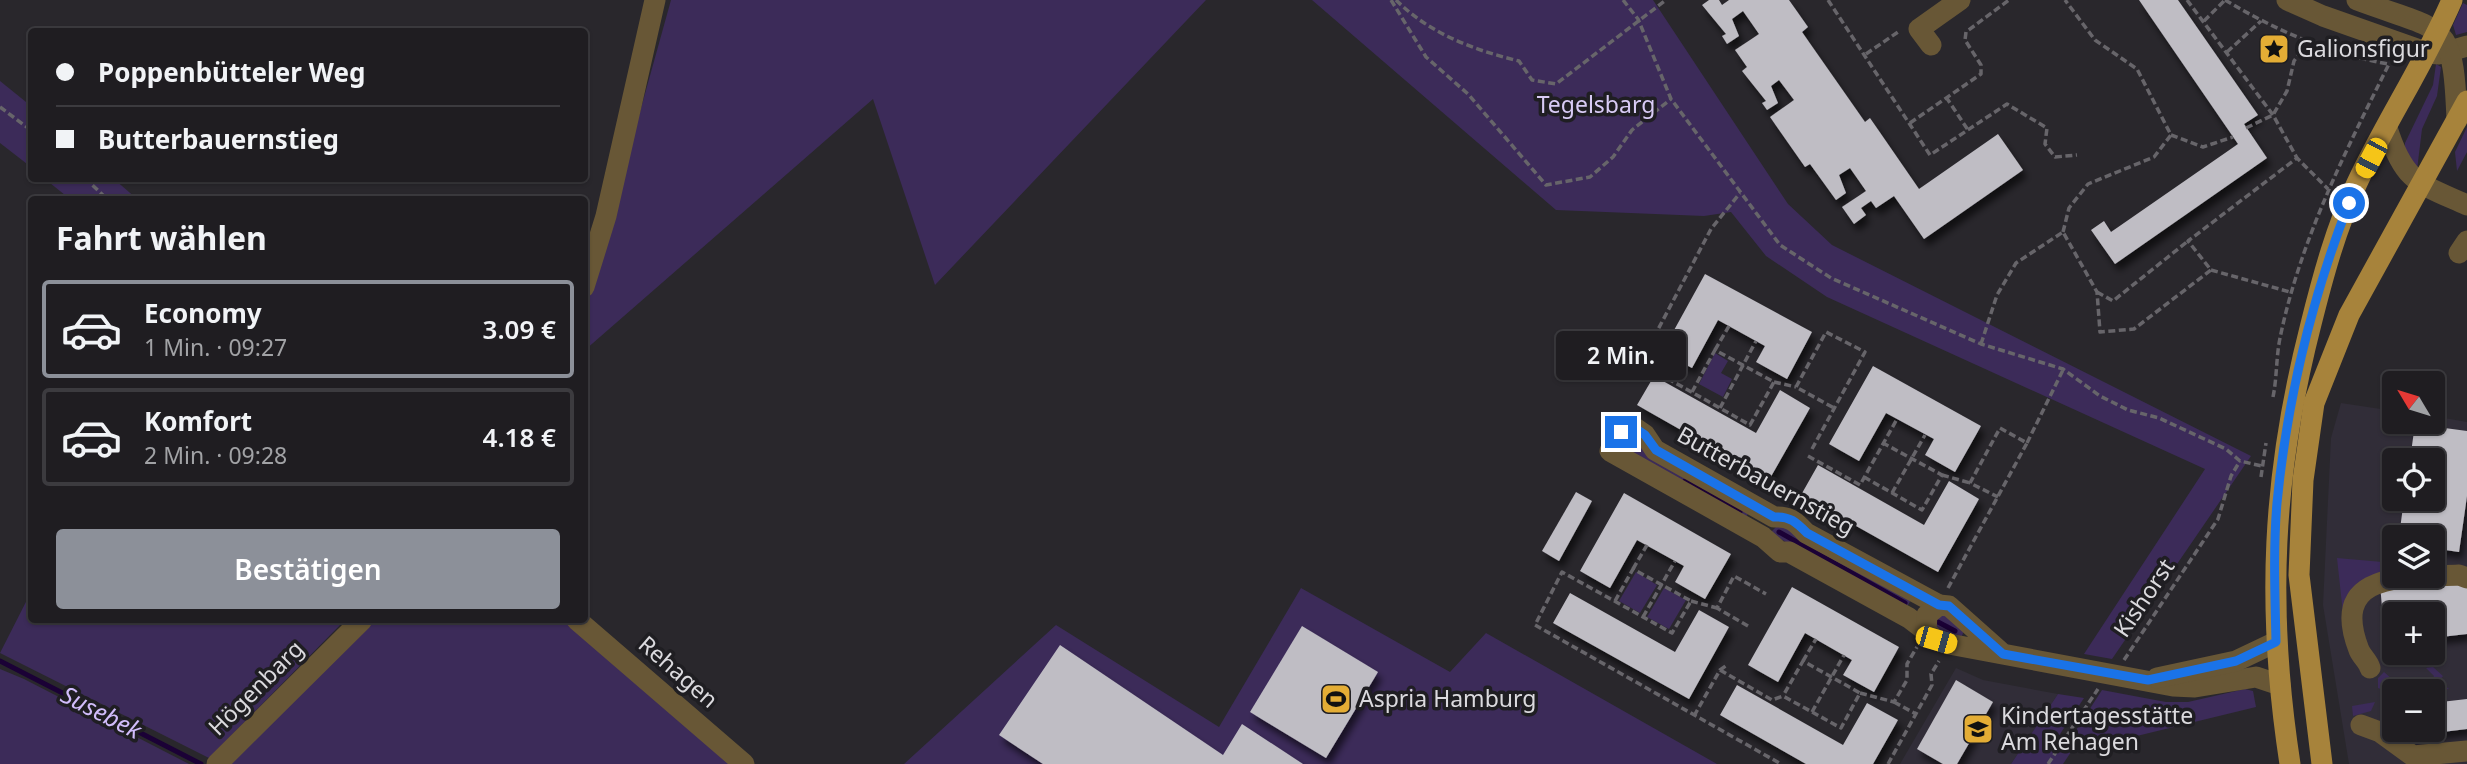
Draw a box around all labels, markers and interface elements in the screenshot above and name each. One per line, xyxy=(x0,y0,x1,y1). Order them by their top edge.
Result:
place icon: Galionsfigur xyxy=(2257,32,2291,66)
place label: Galionsfigur xyxy=(2297,32,2430,64)
text: Poppenbütteler Weg xyxy=(98,54,365,90)
park label: Tegelsbarg xyxy=(1537,88,1655,120)
text: Butterbauernstieg xyxy=(98,121,339,157)
car xyxy=(2352,135,2391,181)
route start xyxy=(2333,187,2365,219)
text: Fahrt wählen xyxy=(56,216,267,259)
text: Economy xyxy=(144,295,262,331)
icon: car xyxy=(60,298,123,361)
text: 3.09 € xyxy=(483,311,556,347)
callout: 2 Min. xyxy=(1556,330,1686,380)
text: 1 Min. · 09:27 xyxy=(144,331,287,363)
text: 2 Min. xyxy=(1587,339,1655,371)
north arrow xyxy=(2382,371,2445,434)
map controls xyxy=(2382,371,2445,742)
text: Komfort xyxy=(144,403,252,439)
icon: car xyxy=(60,406,123,469)
route end xyxy=(1605,416,1637,448)
street label: Butterbauernstieg xyxy=(1672,418,1861,542)
text: 4.18 € xyxy=(483,419,556,455)
text: 2 Min. · 09:28 xyxy=(144,439,287,471)
button: locate xyxy=(2382,448,2445,511)
button: layers xyxy=(2382,525,2445,588)
button: Bestätigen xyxy=(56,529,560,609)
street label: Kishorst xyxy=(2105,552,2181,643)
button: + xyxy=(2382,602,2445,665)
car xyxy=(1913,624,1960,656)
street label: Rehagen xyxy=(632,628,725,715)
street label: Högenbarg xyxy=(201,633,310,742)
water label: Susebek xyxy=(56,677,149,746)
button: − xyxy=(2382,679,2445,742)
sports icon: Aspria Hamburg xyxy=(1319,682,1353,716)
place label: Aspria Hamburg xyxy=(1359,682,1536,714)
place label: Kindertagesstätte Am Rehagen xyxy=(2001,699,2193,757)
school or university icon: Kindertagesstätte Am Rehagen xyxy=(1961,712,1995,746)

